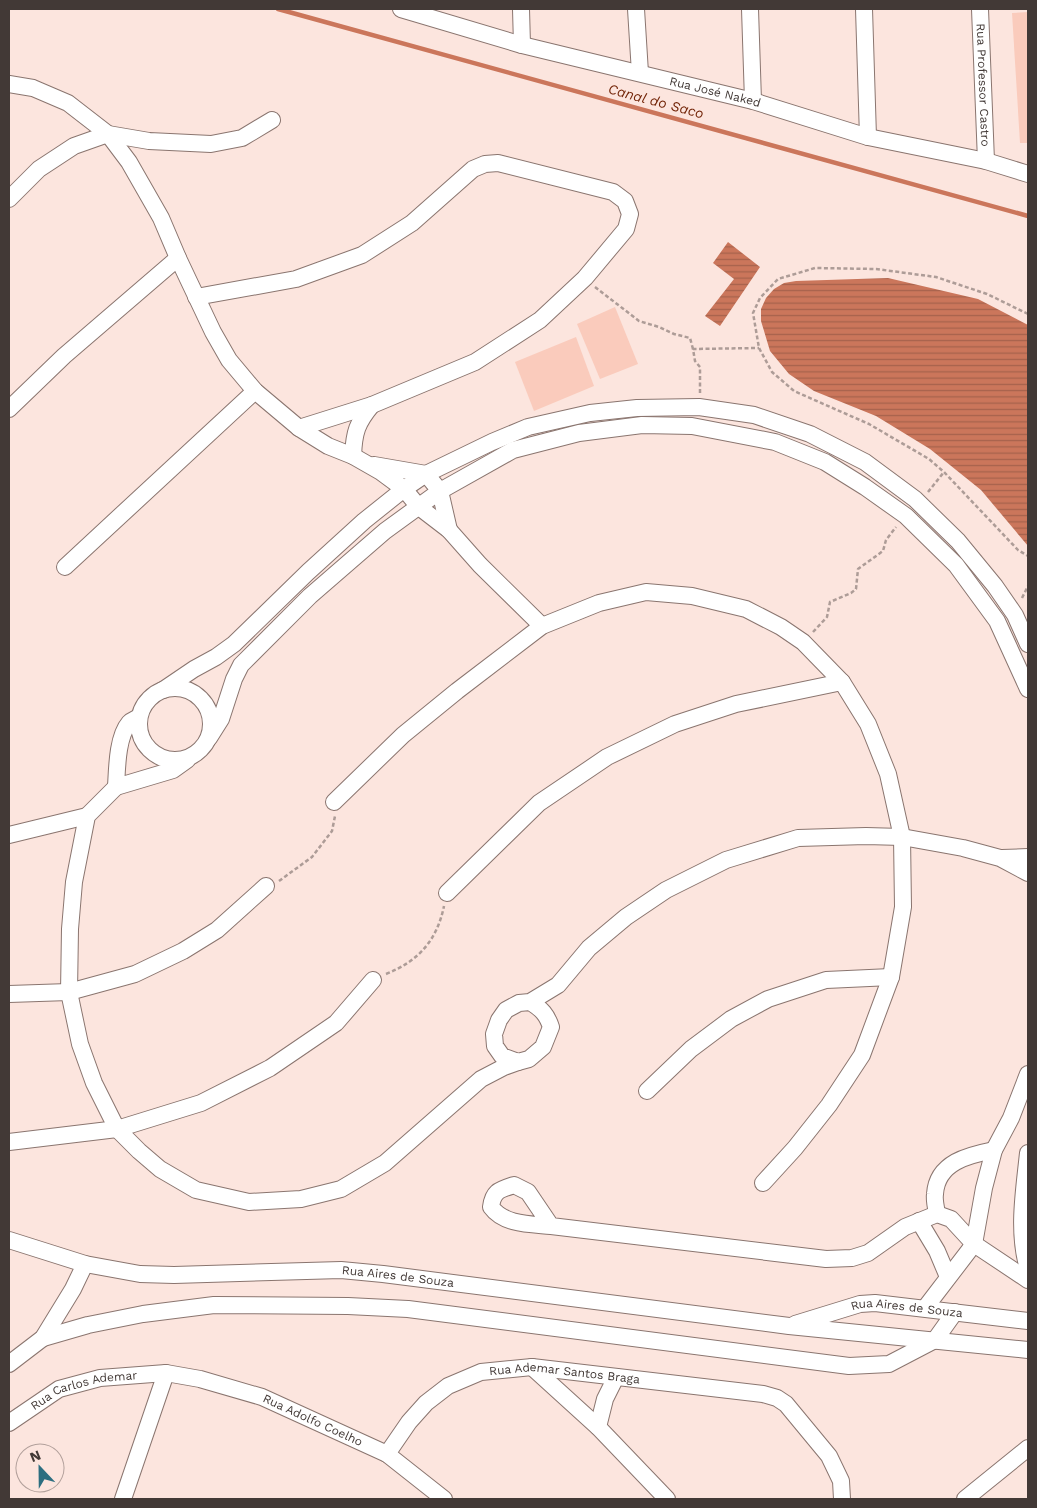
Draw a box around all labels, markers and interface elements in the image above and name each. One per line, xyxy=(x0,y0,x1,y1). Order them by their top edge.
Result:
street label: Rua Professor Castro xyxy=(974,23,992,147)
street label: Rua José Naked xyxy=(668,74,763,110)
water label: Canal do Saco xyxy=(606,81,706,121)
street label: Rua Aires de Souza xyxy=(341,1263,455,1290)
street label: Rua Aires de Souza xyxy=(849,1296,964,1320)
street label: Rua Ademar Santos Braga xyxy=(488,1360,641,1387)
street label: Rua Carlos Ademar xyxy=(28,1368,138,1413)
street label: Rua Adolfo Coelho xyxy=(261,1391,365,1449)
north arrow xyxy=(15,1443,65,1493)
text: N xyxy=(27,1447,43,1465)

